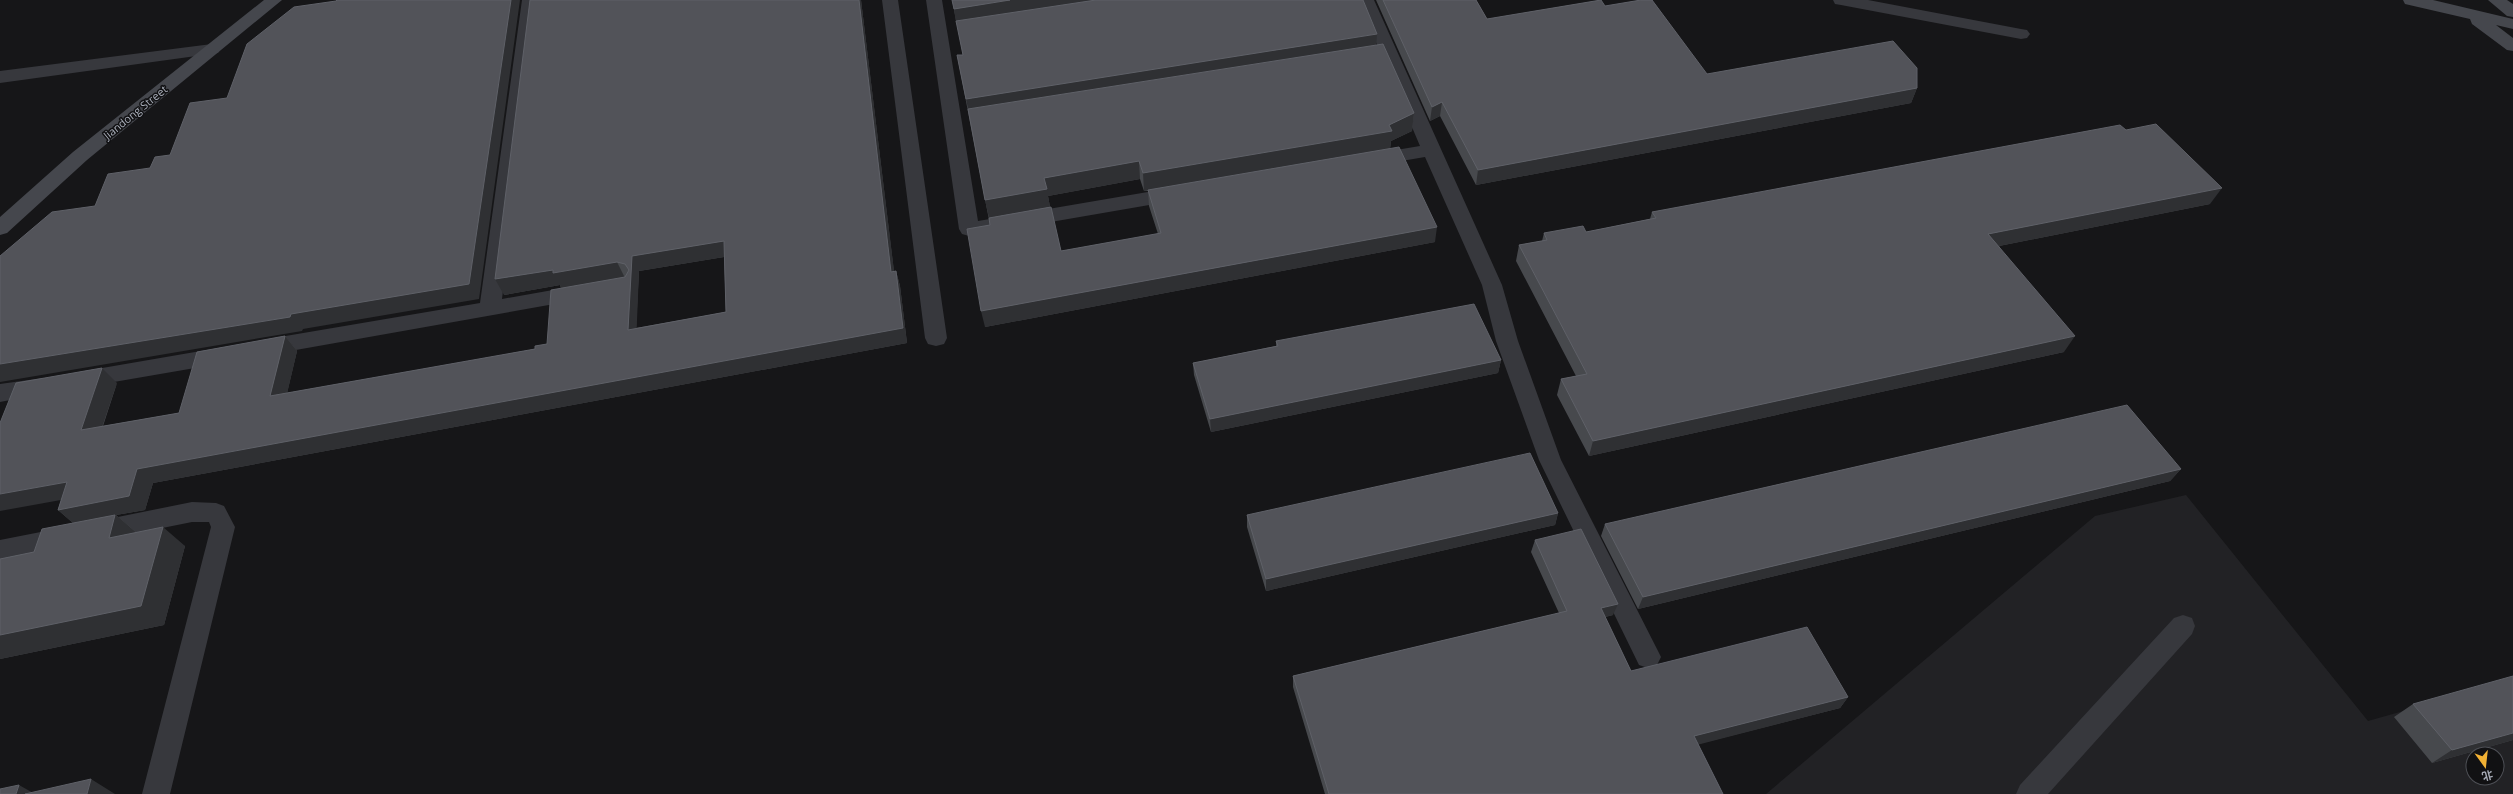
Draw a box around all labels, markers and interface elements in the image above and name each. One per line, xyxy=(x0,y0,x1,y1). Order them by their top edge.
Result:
street label: Jiandong Street xyxy=(99,82,170,143)
north arrow xyxy=(2465,746,2505,786)
text: 北 xyxy=(2480,767,2495,785)

